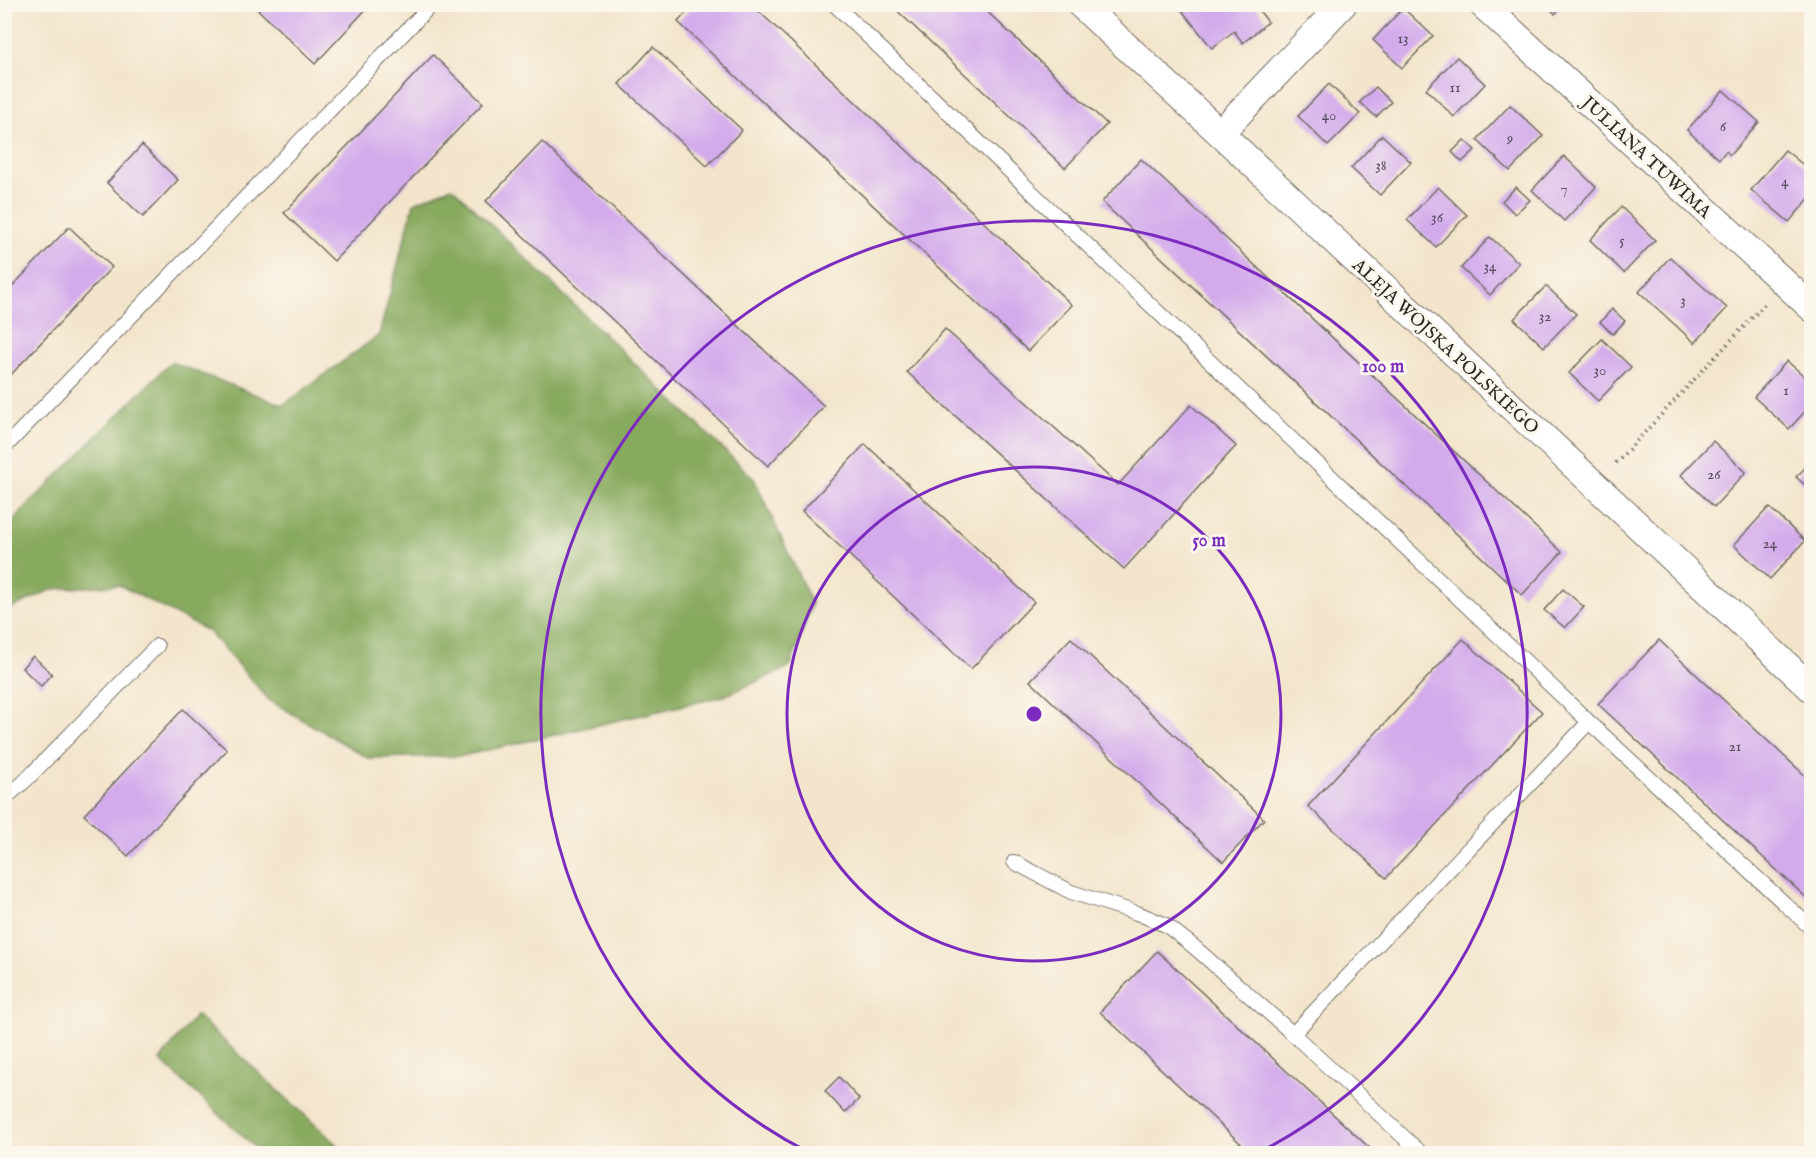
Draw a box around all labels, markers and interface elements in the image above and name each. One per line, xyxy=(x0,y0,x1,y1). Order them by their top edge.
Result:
house number: 13 xyxy=(1397,29,1409,48)
house number: 11 xyxy=(1449,78,1461,97)
street label: JULIANA TUWIMA xyxy=(1575,91,1716,225)
house number: 40 xyxy=(1322,106,1336,125)
house number: 6 xyxy=(1720,117,1727,136)
house number: 9 xyxy=(1506,129,1513,148)
house number: 38 xyxy=(1375,156,1387,175)
house number: 4 xyxy=(1781,172,1789,191)
house number: 7 xyxy=(1560,179,1568,198)
house number: 36 xyxy=(1431,208,1444,227)
house number: 5 xyxy=(1619,231,1625,250)
street label: ALEJA WOJSKA POLSKIEGO xyxy=(1346,254,1543,440)
house number: 34 xyxy=(1484,257,1497,276)
house number: 3 xyxy=(1680,291,1686,310)
house number: 32 xyxy=(1539,307,1551,326)
text: 100 m xyxy=(1362,356,1404,379)
house number: 30 xyxy=(1594,361,1606,380)
house number: 1 xyxy=(1783,381,1789,400)
house number: 26 xyxy=(1707,465,1721,484)
text: 50 m xyxy=(1192,530,1226,553)
house number: 24 xyxy=(1763,534,1778,553)
centre of rings xyxy=(1024,704,1044,724)
house number: 21 xyxy=(1729,737,1741,756)

